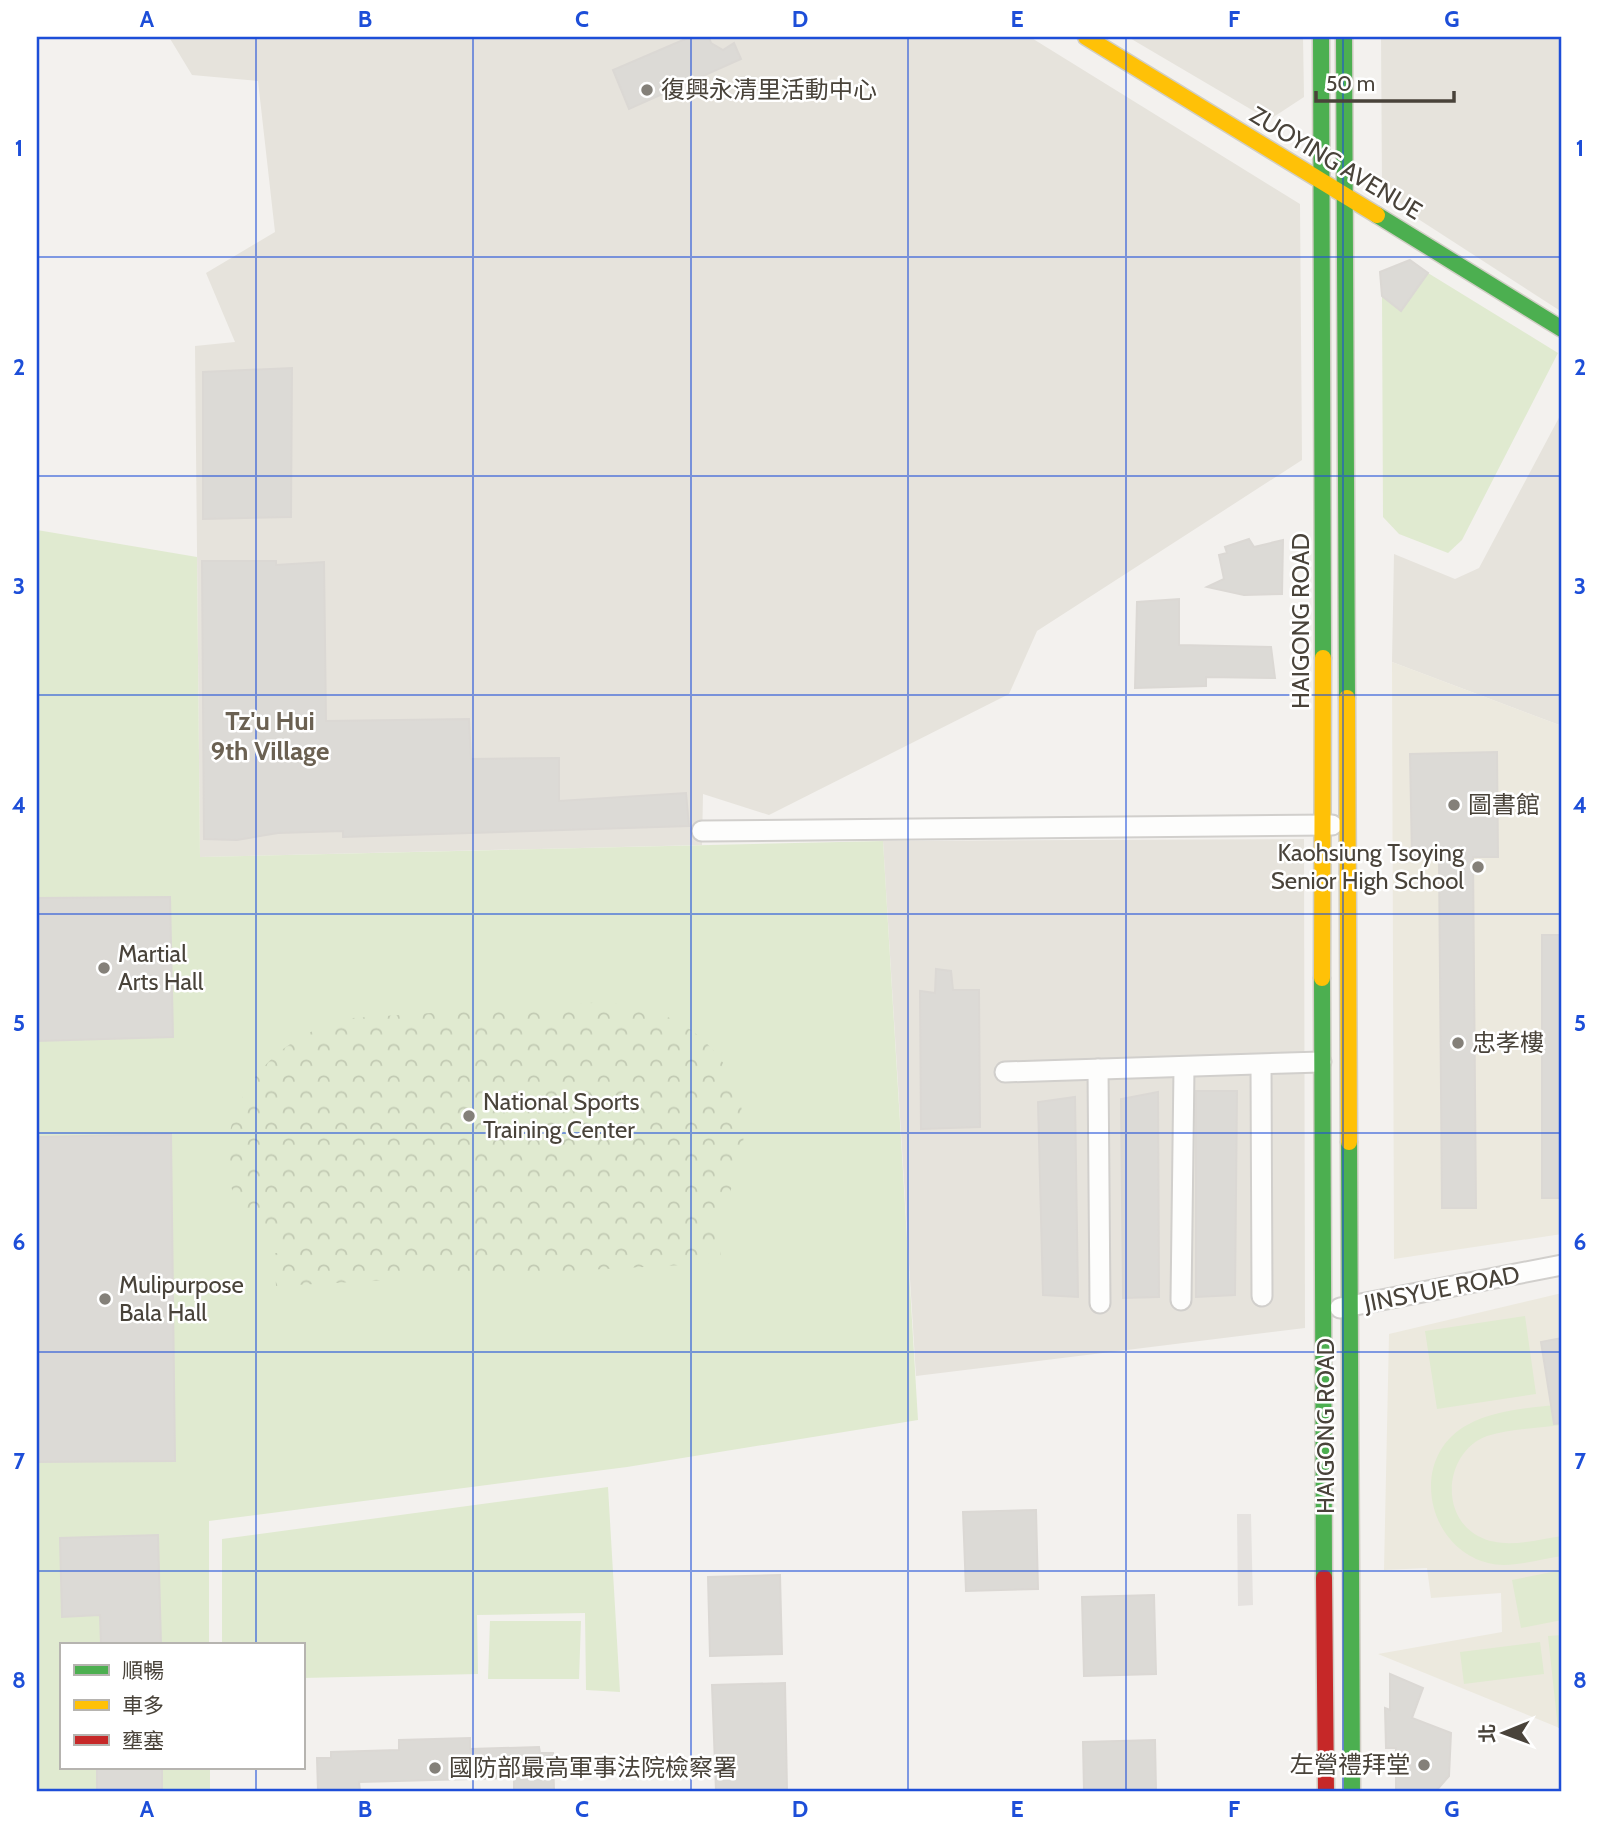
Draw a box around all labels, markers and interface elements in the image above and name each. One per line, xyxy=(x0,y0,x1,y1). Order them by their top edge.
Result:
text: A xyxy=(140,5,155,33)
text: B xyxy=(358,5,372,33)
text: C xyxy=(575,5,589,33)
text: D xyxy=(792,5,808,33)
text: E xyxy=(1010,5,1024,33)
text: F xyxy=(1228,5,1240,33)
text: G xyxy=(1444,5,1460,33)
scale bar xyxy=(1316,60,1454,104)
text: 50 m xyxy=(1326,71,1375,96)
place label: 復興永清里活動中心 xyxy=(661,75,877,104)
marker: 復興永清里活動中心 xyxy=(639,82,655,98)
street label: ZUOYING AVENUE xyxy=(1245,100,1428,225)
text: 1 xyxy=(15,134,23,162)
text: 1 xyxy=(1576,134,1584,162)
text: 2 xyxy=(13,353,25,381)
text: 2 xyxy=(1574,353,1586,381)
street label: HAIGONG ROAD xyxy=(1286,533,1315,709)
text: 3 xyxy=(13,572,25,600)
text: 3 xyxy=(1574,572,1586,600)
district label: Tz'u Hui 9th Village xyxy=(211,705,329,767)
place label: 圖書館 xyxy=(1468,790,1540,819)
text: 4 xyxy=(12,791,26,819)
text: 4 xyxy=(1573,791,1587,819)
marker: 圖書館 xyxy=(1446,797,1462,813)
place label: Kaohsiung Tsoying Senior High School xyxy=(1271,838,1465,895)
marker: Kaohsiung Tsoying Senior High School xyxy=(1470,859,1486,875)
place label: Martial Arts Hall xyxy=(118,939,204,996)
marker: Martial Arts Hall xyxy=(96,960,112,976)
text: 5 xyxy=(13,1009,25,1037)
text: 5 xyxy=(1574,1009,1586,1037)
place label: 忠孝樓 xyxy=(1472,1028,1544,1057)
marker: 忠孝樓 xyxy=(1450,1035,1466,1051)
place label: National Sports Training Center xyxy=(483,1087,639,1144)
marker: National Sports Training Center xyxy=(461,1108,477,1124)
text: 6 xyxy=(13,1228,25,1256)
text: 6 xyxy=(1574,1228,1586,1256)
street label: JINSYUE ROAD xyxy=(1361,1259,1522,1318)
place label: Mulipurpose Bala Hall xyxy=(119,1270,244,1327)
marker: Mulipurpose Bala Hall xyxy=(97,1291,113,1307)
street label: HAIGONG ROAD xyxy=(1311,1338,1340,1514)
text: 7 xyxy=(13,1447,25,1475)
text: 7 xyxy=(1574,1447,1586,1475)
legend xyxy=(60,1643,304,1769)
text: 順暢 xyxy=(122,1658,164,1683)
text: 8 xyxy=(12,1666,26,1694)
text: 8 xyxy=(1573,1666,1587,1694)
text: 車多 xyxy=(122,1693,164,1718)
north arrow xyxy=(1470,1699,1540,1769)
text: 北 xyxy=(1476,1724,1499,1743)
text: 壅塞 xyxy=(122,1728,164,1753)
place label: 左營禮拜堂 xyxy=(1290,1750,1410,1779)
place label: 國防部最高軍事法院檢察署 xyxy=(449,1753,737,1782)
marker: 左營禮拜堂 xyxy=(1416,1757,1432,1773)
marker: 國防部最高軍事法院檢察署 xyxy=(427,1760,443,1776)
text: A xyxy=(140,1795,155,1823)
text: B xyxy=(358,1795,372,1823)
text: C xyxy=(575,1795,589,1823)
text: D xyxy=(792,1795,808,1823)
text: E xyxy=(1010,1795,1024,1823)
text: F xyxy=(1228,1795,1240,1823)
text: G xyxy=(1444,1795,1460,1823)

